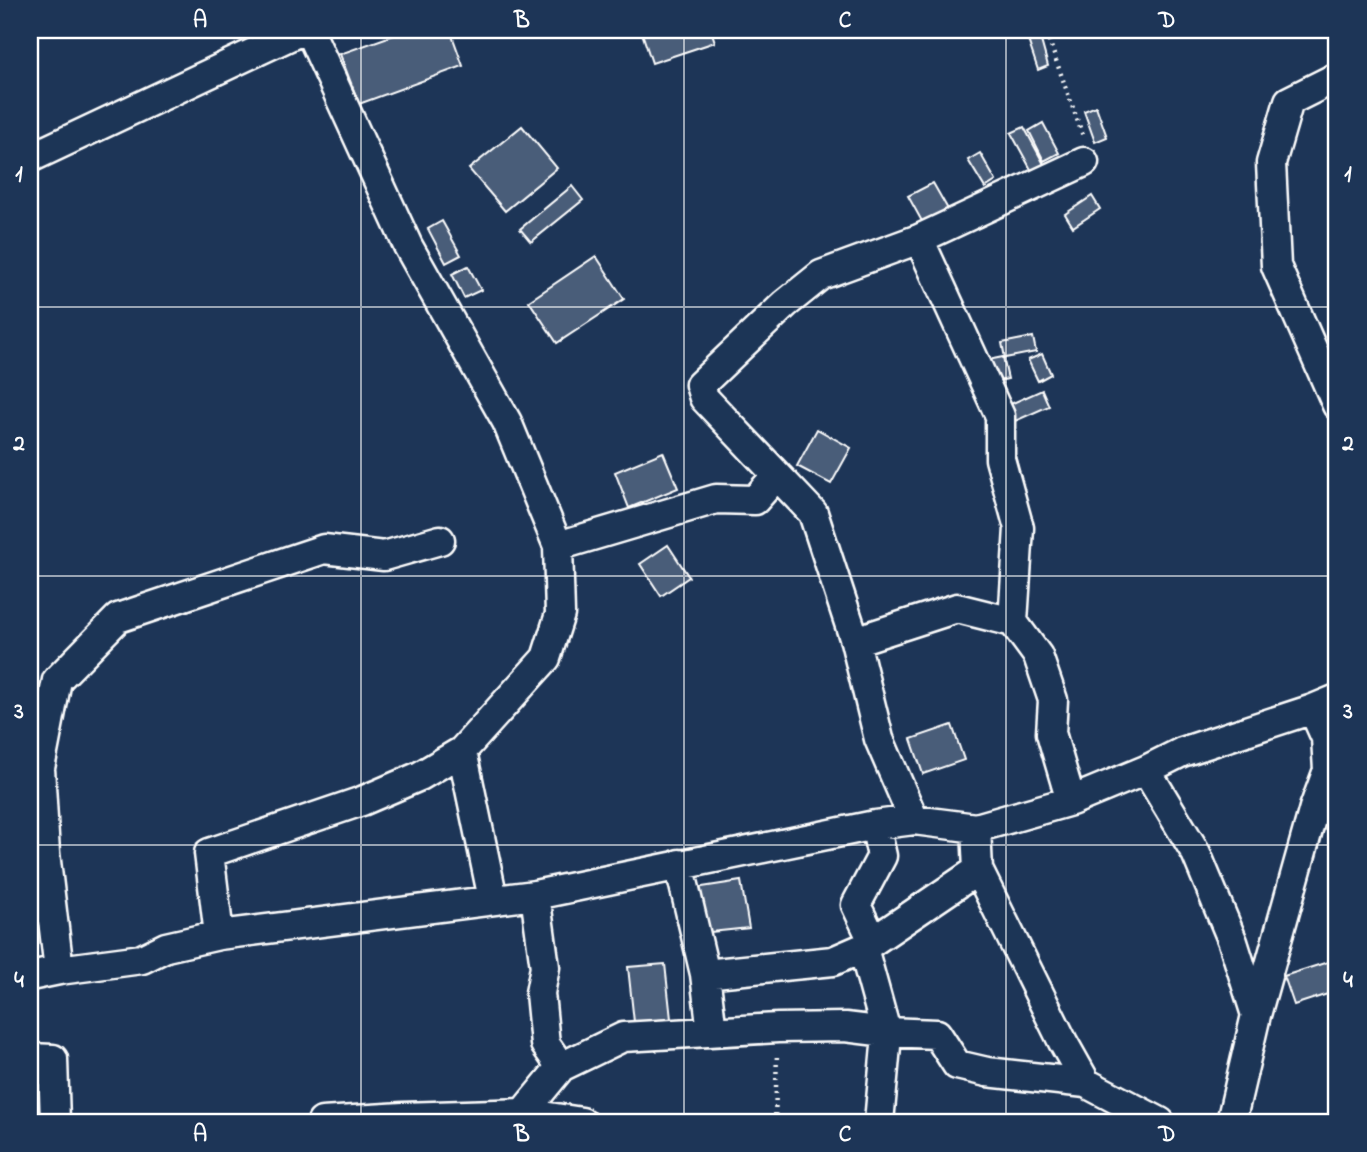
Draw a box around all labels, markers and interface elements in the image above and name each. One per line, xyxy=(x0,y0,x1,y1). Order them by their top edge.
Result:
text: A xyxy=(193,5,207,38)
text: B xyxy=(513,5,530,38)
text: C xyxy=(839,5,852,38)
text: D xyxy=(1158,5,1175,38)
text: 1 xyxy=(15,159,23,192)
text: 1 xyxy=(1344,159,1352,192)
text: 2 xyxy=(12,428,25,461)
text: 2 xyxy=(1341,428,1354,461)
text: 3 xyxy=(13,696,24,729)
text: 3 xyxy=(1342,696,1353,729)
text: 4 xyxy=(14,965,24,998)
text: 4 xyxy=(1343,965,1353,998)
text: A xyxy=(193,1119,207,1152)
text: B xyxy=(513,1119,530,1152)
text: C xyxy=(839,1119,852,1152)
text: D xyxy=(1158,1119,1175,1152)

